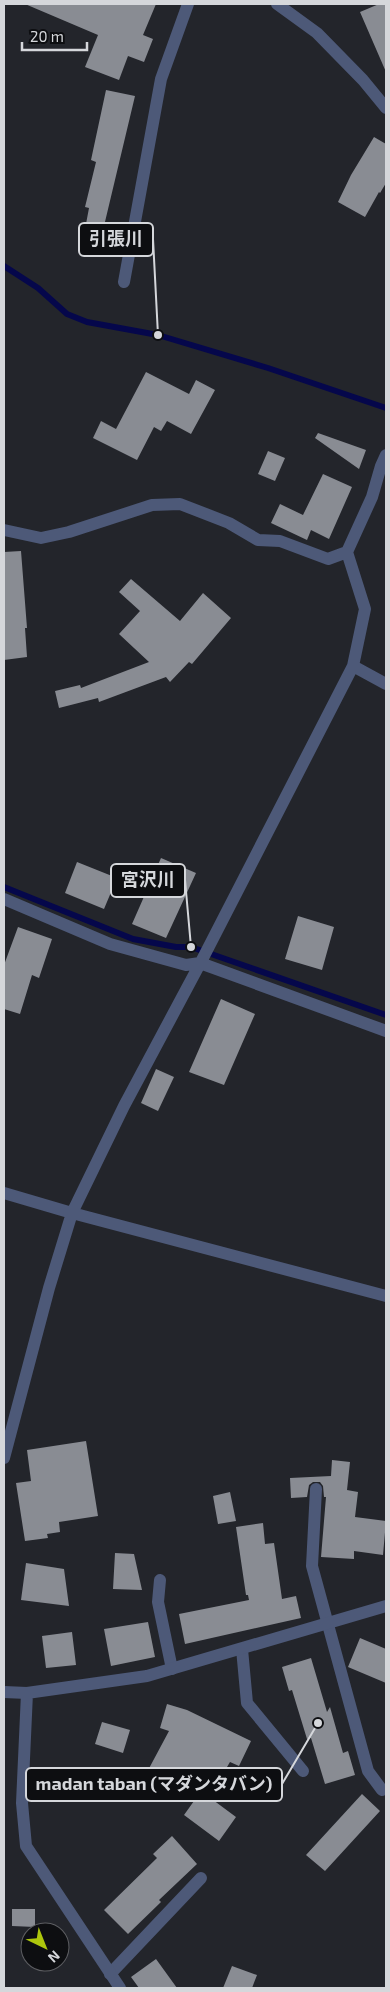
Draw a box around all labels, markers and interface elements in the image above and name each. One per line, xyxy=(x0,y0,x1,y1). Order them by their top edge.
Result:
scale bar xyxy=(22,20,88,52)
text: 20 m xyxy=(30,27,64,45)
callout: 引張川 xyxy=(79,223,153,256)
text: 引張川 xyxy=(89,227,143,249)
callout: 宮沢川 xyxy=(111,864,185,897)
text: 宮沢川 xyxy=(121,868,175,890)
callout: madan taban (マダンタバン) xyxy=(26,1768,282,1801)
text: madan taban (マダンタバン) xyxy=(36,1772,272,1794)
north arrow xyxy=(20,1922,70,1972)
text: N xyxy=(45,1947,64,1967)

